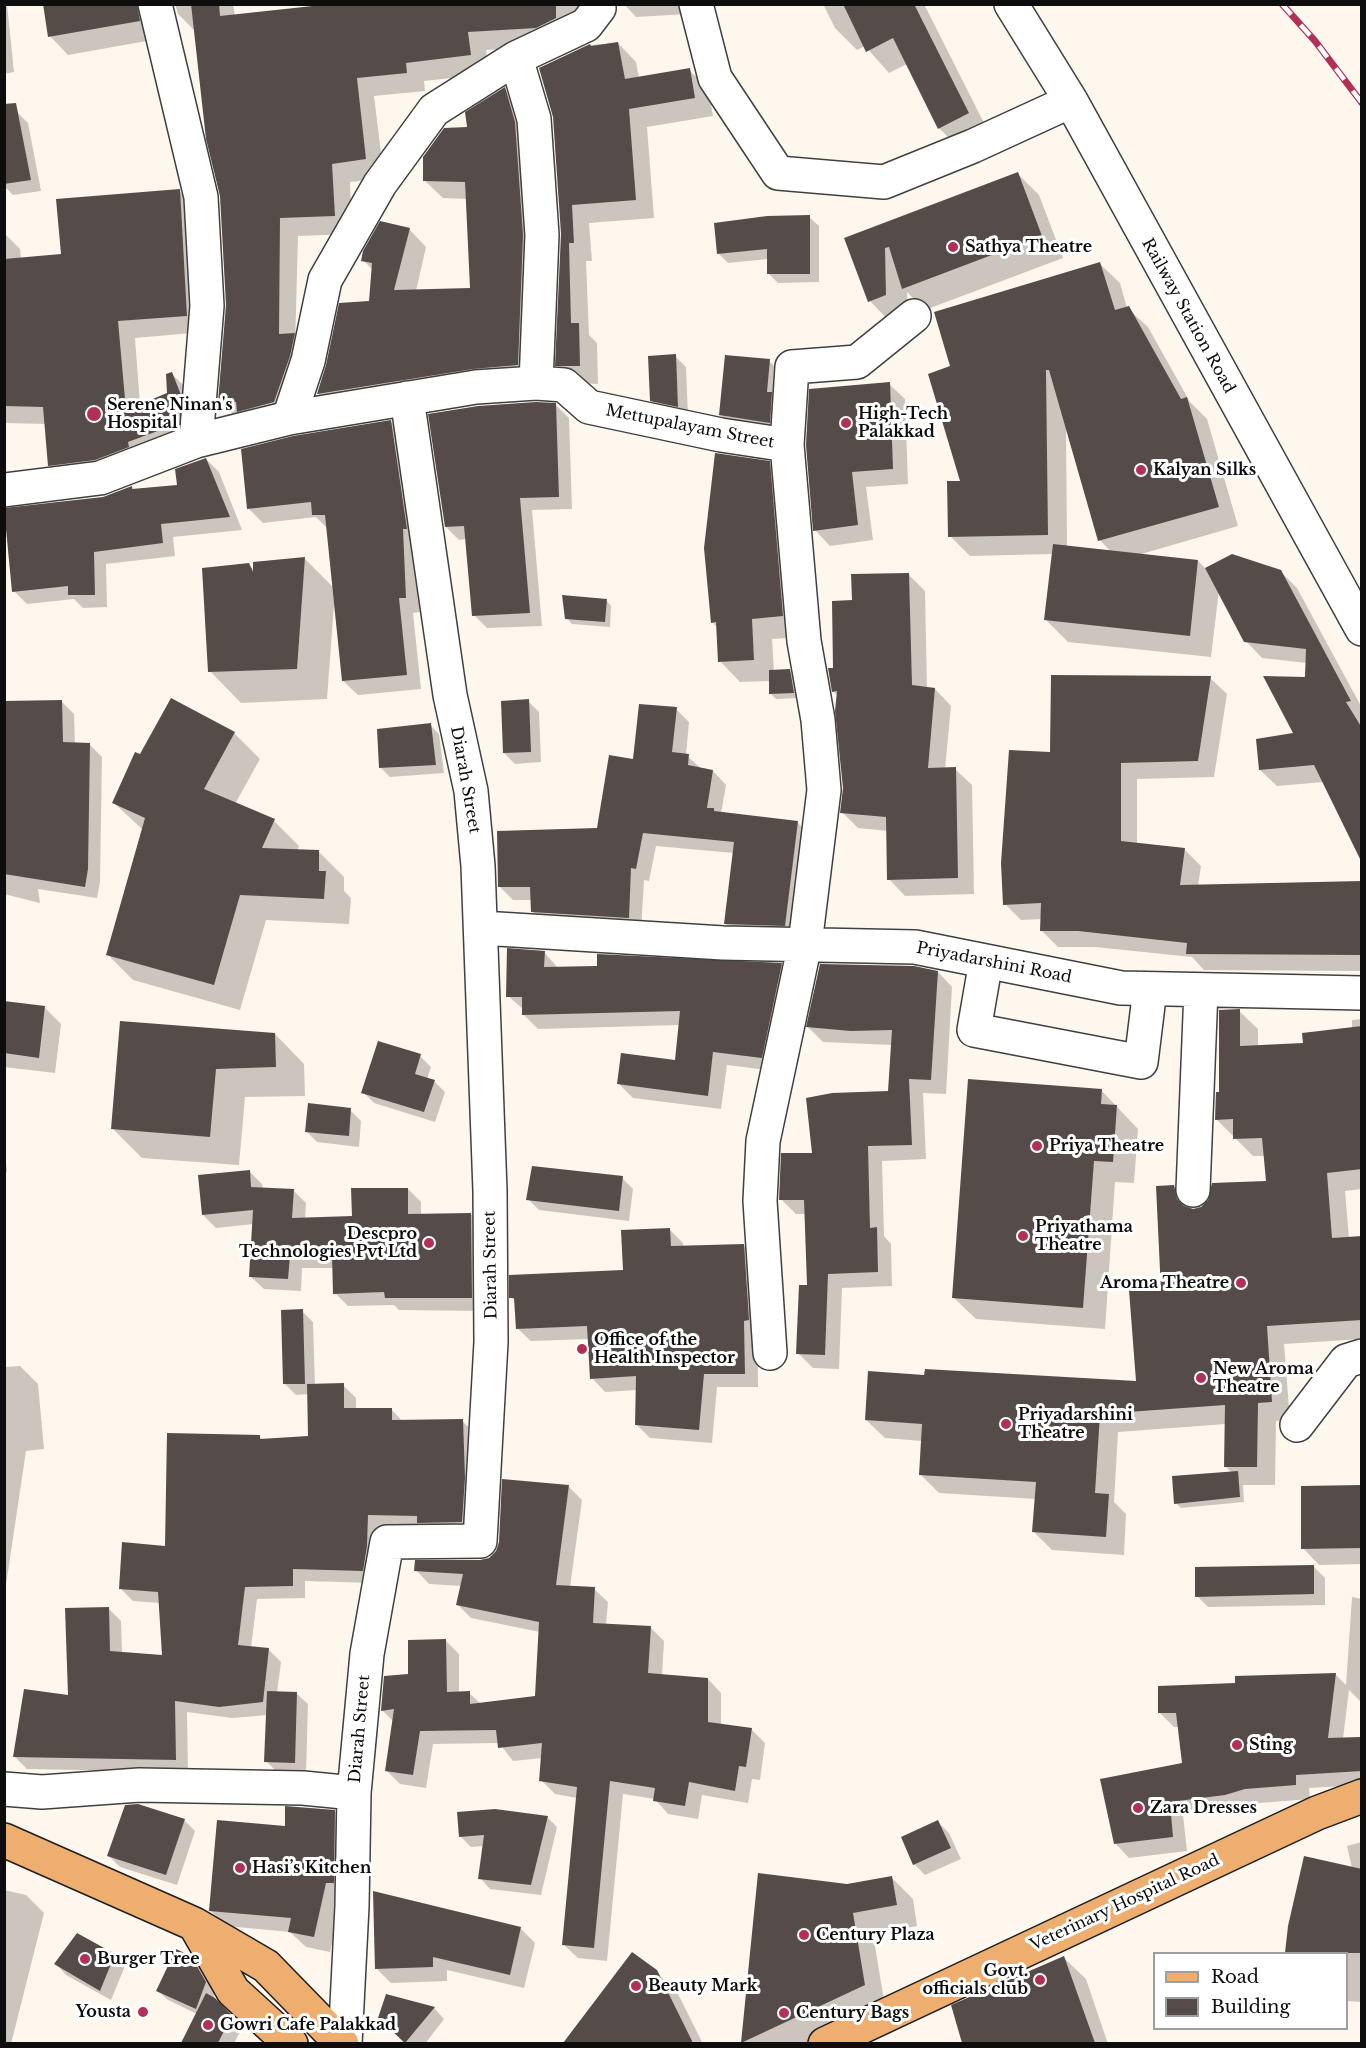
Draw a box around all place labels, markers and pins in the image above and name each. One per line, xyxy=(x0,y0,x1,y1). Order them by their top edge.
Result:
place label: Sathya Theatre xyxy=(965,237,1092,257)
marker: Sathya Theatre xyxy=(946,240,960,254)
place label: Serene Ninan's Hospital xyxy=(107,395,233,433)
place label: High-Tech Palakkad xyxy=(858,404,948,442)
marker: Serene Ninan's Hospital xyxy=(85,405,103,423)
marker: High-Tech Palakkad xyxy=(839,416,853,430)
place label: Kalyan Silks xyxy=(1153,460,1256,480)
marker: Kalyan Silks xyxy=(1134,463,1148,477)
place label: Priya Theatre xyxy=(1049,1136,1164,1156)
marker: Priya Theatre xyxy=(1030,1139,1044,1153)
place label: Priyathama Theatre xyxy=(1035,1217,1133,1255)
place label: Descpro Technologies Pvt Ltd xyxy=(239,1224,417,1262)
marker: Priyathama Theatre xyxy=(1016,1229,1030,1243)
marker: Descpro Technologies Pvt Ltd xyxy=(422,1236,436,1250)
place label: Aroma Theatre xyxy=(1100,1273,1229,1293)
marker: Aroma Theatre xyxy=(1234,1276,1248,1290)
place label: Office of the Health Inspector xyxy=(594,1330,735,1368)
marker: Office of the Health Inspector xyxy=(575,1342,589,1356)
place label: New Aroma Theatre xyxy=(1213,1359,1314,1397)
marker: New Aroma Theatre xyxy=(1194,1371,1208,1385)
place label: Priyadarshini Theatre xyxy=(1018,1405,1133,1443)
marker: Priyadarshini Theatre xyxy=(999,1417,1013,1431)
place label: Sting xyxy=(1249,1735,1293,1755)
marker: Sting xyxy=(1230,1738,1244,1752)
place label: Zara Dresses xyxy=(1150,1798,1257,1818)
marker: Zara Dresses xyxy=(1131,1801,1145,1815)
place label: Hasi’s Kitchen xyxy=(252,1858,371,1878)
marker: Hasi’s Kitchen xyxy=(233,1861,247,1875)
place label: Century Plaza xyxy=(816,1925,935,1945)
marker: Century Plaza xyxy=(797,1928,811,1942)
place label: Burger Tree xyxy=(97,1949,200,1969)
marker: Burger Tree xyxy=(78,1952,92,1966)
place label: Govt. officials club xyxy=(923,1961,1028,1999)
marker: Govt. officials club xyxy=(1033,1973,1047,1987)
place label: Beauty Mark xyxy=(648,1976,757,1996)
marker: Beauty Mark xyxy=(629,1979,643,1993)
place label: Yousta xyxy=(76,2002,131,2022)
place label: Century Bags xyxy=(796,2003,909,2023)
marker: Yousta xyxy=(136,2005,150,2019)
marker: Century Bags xyxy=(777,2006,791,2020)
place label: Gowri Cafe Palakkad xyxy=(220,2015,396,2035)
marker: Gowri Cafe Palakkad xyxy=(201,2018,215,2032)

